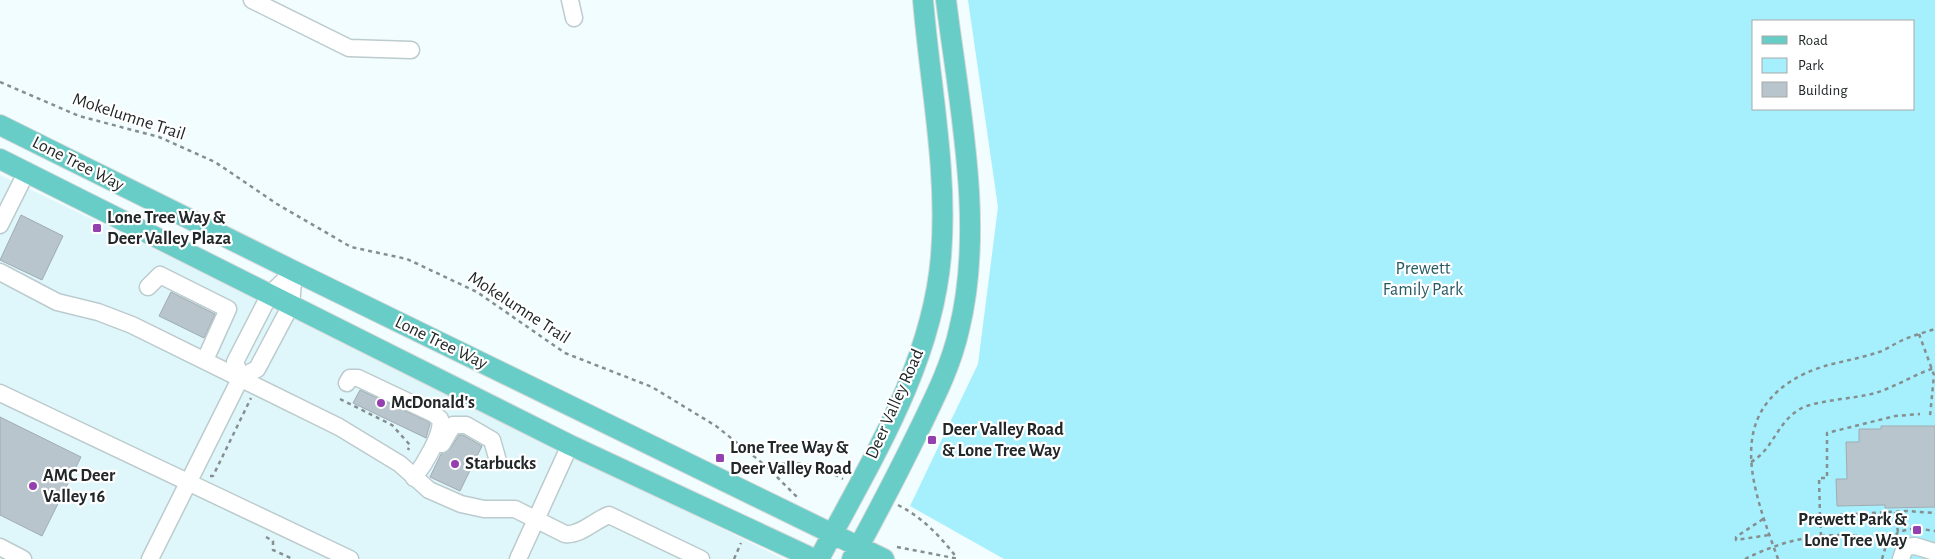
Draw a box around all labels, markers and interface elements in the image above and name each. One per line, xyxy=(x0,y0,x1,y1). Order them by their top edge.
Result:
legend xyxy=(1752,20,1915,110)
text: Road xyxy=(1798,33,1828,48)
text: Park xyxy=(1798,58,1824,73)
text: Building xyxy=(1798,83,1848,98)
street label: Mokelumne Trail xyxy=(70,90,188,144)
street label: Lone Tree Way xyxy=(29,133,127,195)
place label: Lone Tree Way & Deer Valley Plaza xyxy=(107,209,232,248)
marker: Lone Tree Way & Deer Valley Plaza xyxy=(91,222,103,234)
park label: Prewett Family Park xyxy=(1383,260,1464,299)
street label: Mokelumne Trail xyxy=(465,268,573,348)
street label: Lone Tree Way xyxy=(392,313,490,373)
street label: Deer Valley Road xyxy=(863,346,927,462)
place label: McDonald's xyxy=(391,394,475,412)
marker: McDonald's xyxy=(375,397,387,409)
place label: Deer Valley Road & Lone Tree Way xyxy=(942,421,1064,460)
marker: Deer Valley Road & Lone Tree Way xyxy=(926,434,938,446)
place label: Lone Tree Way & Deer Valley Road xyxy=(730,439,852,478)
marker: Lone Tree Way & Deer Valley Road xyxy=(714,452,726,464)
place label: Starbucks xyxy=(465,455,536,473)
marker: Starbucks xyxy=(449,458,461,470)
place label: AMC Deer Valley 16 xyxy=(43,467,116,506)
marker: AMC Deer Valley 16 xyxy=(27,480,39,492)
place label: Prewett Park & Lone Tree Way xyxy=(1798,511,1908,550)
marker: Prewett Park & Lone Tree Way xyxy=(1911,524,1923,536)

